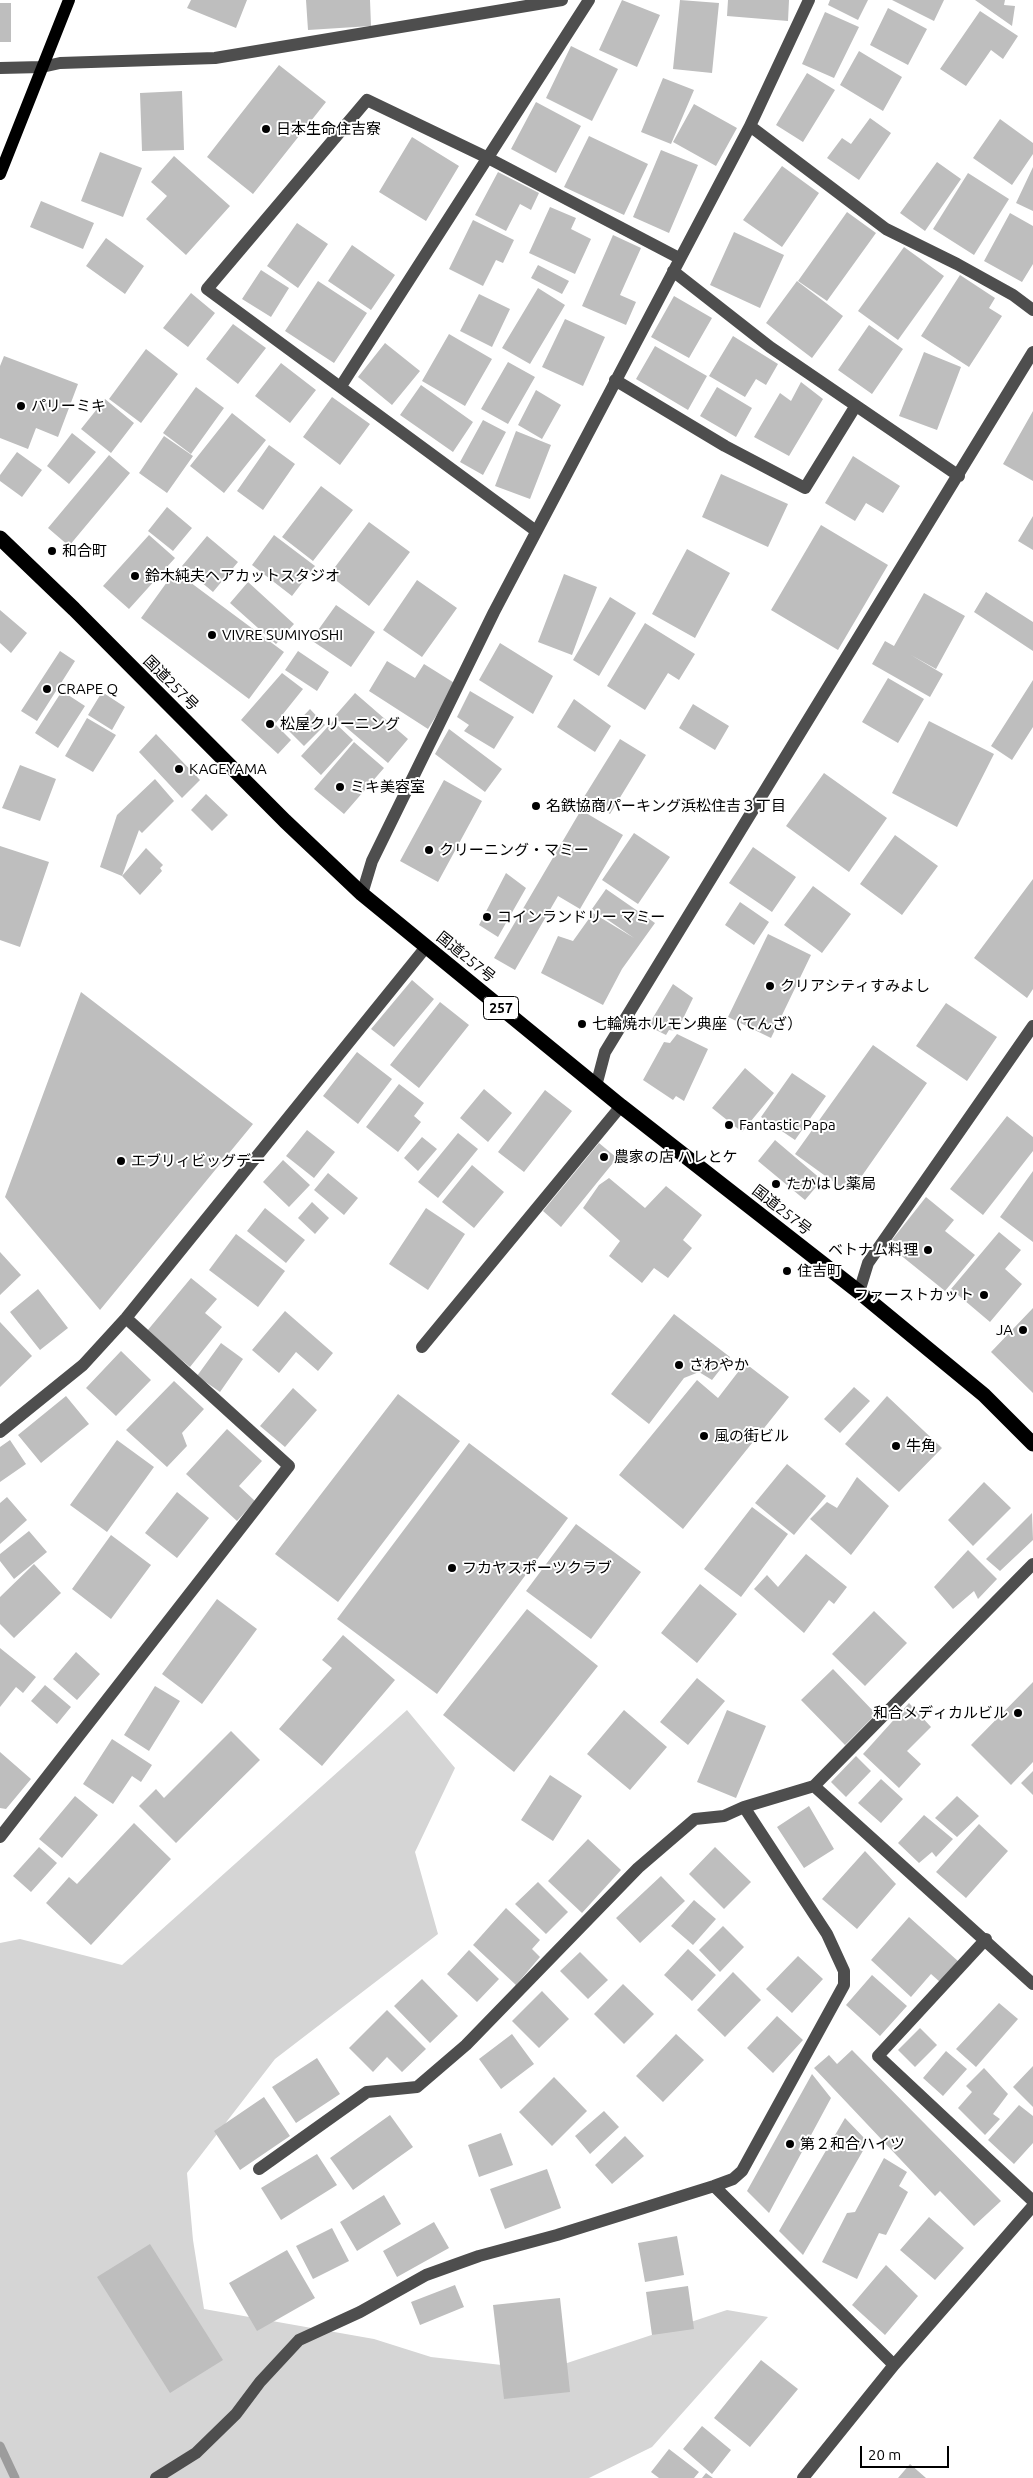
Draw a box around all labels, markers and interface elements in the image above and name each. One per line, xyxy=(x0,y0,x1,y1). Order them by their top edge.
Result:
place label: 日本生命住吉寮 xyxy=(276,120,381,138)
marker: 日本生命住吉寮 xyxy=(260,123,272,135)
place label: パリーミキ xyxy=(31,397,106,415)
marker: パリーミキ xyxy=(15,400,27,412)
place label: 和合町 xyxy=(62,542,107,560)
marker: 和合町 xyxy=(46,545,58,557)
place label: 鈴木純夫ヘアカットスタジオ xyxy=(145,567,340,585)
marker: 鈴木純夫ヘアカットスタジオ xyxy=(129,570,141,582)
place label: VIVRE SUMIYOSHI xyxy=(222,626,343,644)
marker: VIVRE SUMIYOSHI xyxy=(206,629,218,641)
street label: 国道257号 xyxy=(140,652,202,714)
place label: CRAPE Q xyxy=(57,680,118,698)
marker: CRAPE Q xyxy=(41,683,53,695)
place label: 松屋クリーニング xyxy=(280,715,400,733)
marker: 松屋クリーニング xyxy=(264,718,276,730)
place label: KAGEYAMA xyxy=(189,760,267,778)
marker: KAGEYAMA xyxy=(173,763,185,775)
place label: ミキ美容室 xyxy=(350,778,425,796)
marker: ミキ美容室 xyxy=(334,781,346,793)
place label: 名鉄協商パーキング浜松住吉３丁目 xyxy=(546,797,786,815)
marker: 名鉄協商パーキング浜松住吉３丁目 xyxy=(530,800,542,812)
place label: クリーニング・マミー xyxy=(439,841,589,859)
marker: クリーニング・マミー xyxy=(423,844,435,856)
place label: コインランドリー マミー xyxy=(497,908,665,926)
marker: コインランドリー マミー xyxy=(481,911,493,923)
street label: 国道257号 xyxy=(433,928,499,986)
place label: クリアシティすみよし xyxy=(780,977,930,995)
marker: クリアシティすみよし xyxy=(764,980,776,992)
road number: 257 xyxy=(484,996,518,1020)
place label: 七輪焼ホルモン典座（てんざ） xyxy=(592,1015,802,1033)
marker: 七輪焼ホルモン典座（てんざ） xyxy=(576,1018,588,1030)
place label: Fantastic Papa xyxy=(739,1116,836,1134)
marker: Fantastic Papa xyxy=(723,1119,735,1131)
place label: 農家の店 ハレとケ xyxy=(614,1148,737,1166)
marker: 農家の店 ハレとケ xyxy=(598,1151,610,1163)
place label: エブリィビッグデー xyxy=(131,1152,266,1170)
marker: エブリィビッグデー xyxy=(115,1155,127,1167)
place label: たかはし薬局 xyxy=(786,1175,876,1193)
marker: たかはし薬局 xyxy=(770,1178,782,1190)
street label: 国道257号 xyxy=(749,1181,815,1239)
place label: ベトナム料理 xyxy=(828,1241,918,1259)
marker: ベトナム料理 xyxy=(922,1244,934,1256)
place label: 住吉町 xyxy=(797,1262,842,1280)
marker: 住吉町 xyxy=(781,1265,793,1277)
place label: ファーストカット xyxy=(854,1286,974,1304)
marker: ファーストカット xyxy=(978,1289,990,1301)
place label: JA xyxy=(996,1321,1013,1339)
marker: JA xyxy=(1017,1324,1029,1336)
place label: さわやか xyxy=(689,1356,749,1374)
marker: さわやか xyxy=(673,1359,685,1371)
place label: 風の街ビル xyxy=(714,1427,789,1445)
marker: 風の街ビル xyxy=(698,1430,710,1442)
place label: 牛角 xyxy=(906,1437,936,1455)
marker: 牛角 xyxy=(890,1440,902,1452)
place label: フカヤスポーツクラブ xyxy=(462,1559,612,1577)
marker: フカヤスポーツクラブ xyxy=(446,1562,458,1574)
place label: 和合メディカルビル xyxy=(873,1704,1008,1722)
marker: 和合メディカルビル xyxy=(1012,1707,1024,1719)
place label: 第２和合ハイツ xyxy=(800,2135,905,2153)
marker: 第２和合ハイツ xyxy=(784,2138,796,2150)
scale bar xyxy=(863,2436,952,2468)
text: 20 m xyxy=(868,2446,901,2463)

